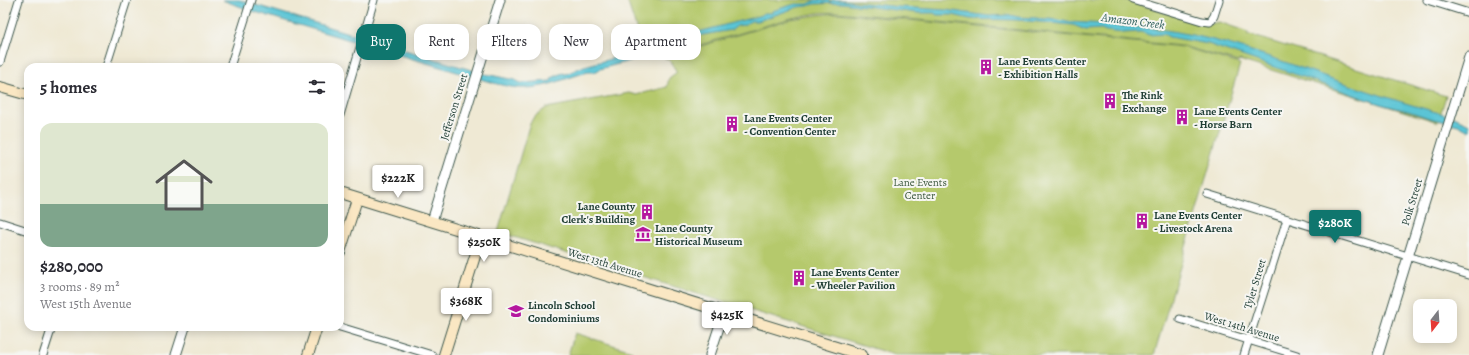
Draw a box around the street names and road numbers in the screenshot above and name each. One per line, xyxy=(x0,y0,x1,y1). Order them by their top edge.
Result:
street label: Jefferson Street xyxy=(437,71,471,142)
street label: Polk Street xyxy=(1398,176,1426,227)
street label: West 13th Avenue xyxy=(565,244,644,282)
street label: Tyler Street xyxy=(1240,257,1270,311)
street label: West 14th Avenue xyxy=(1202,308,1281,346)

